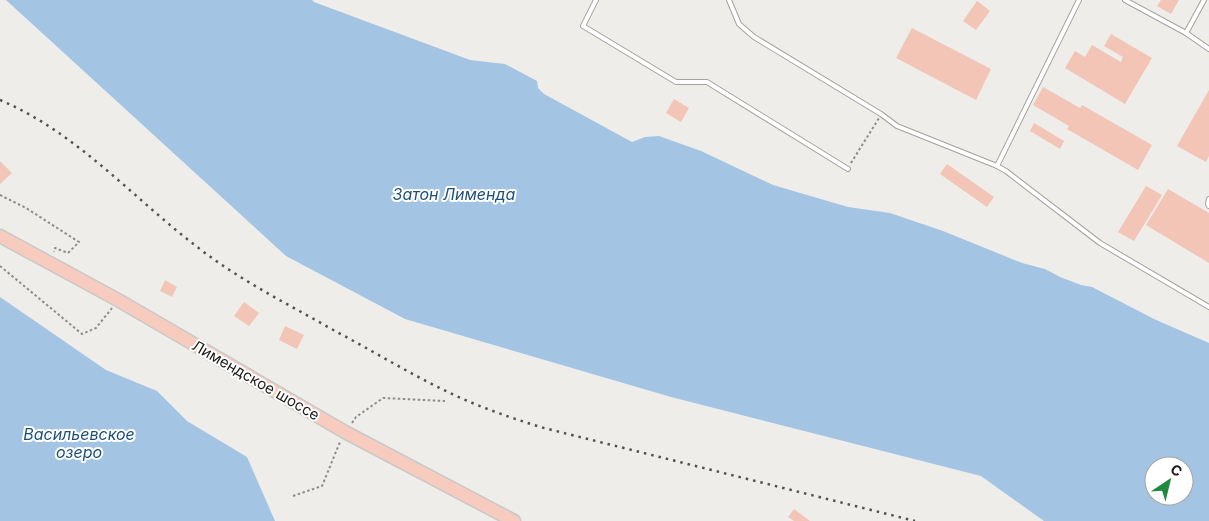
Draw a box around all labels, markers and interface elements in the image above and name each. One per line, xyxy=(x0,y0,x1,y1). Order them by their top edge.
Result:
water label: Затон Лименда xyxy=(393,184,516,204)
street label: Лимендское шоссе xyxy=(189,336,323,424)
water label: Васильевское озеро xyxy=(23,424,135,462)
north arrow xyxy=(1144,456,1194,506)
text: С xyxy=(1168,460,1186,480)

